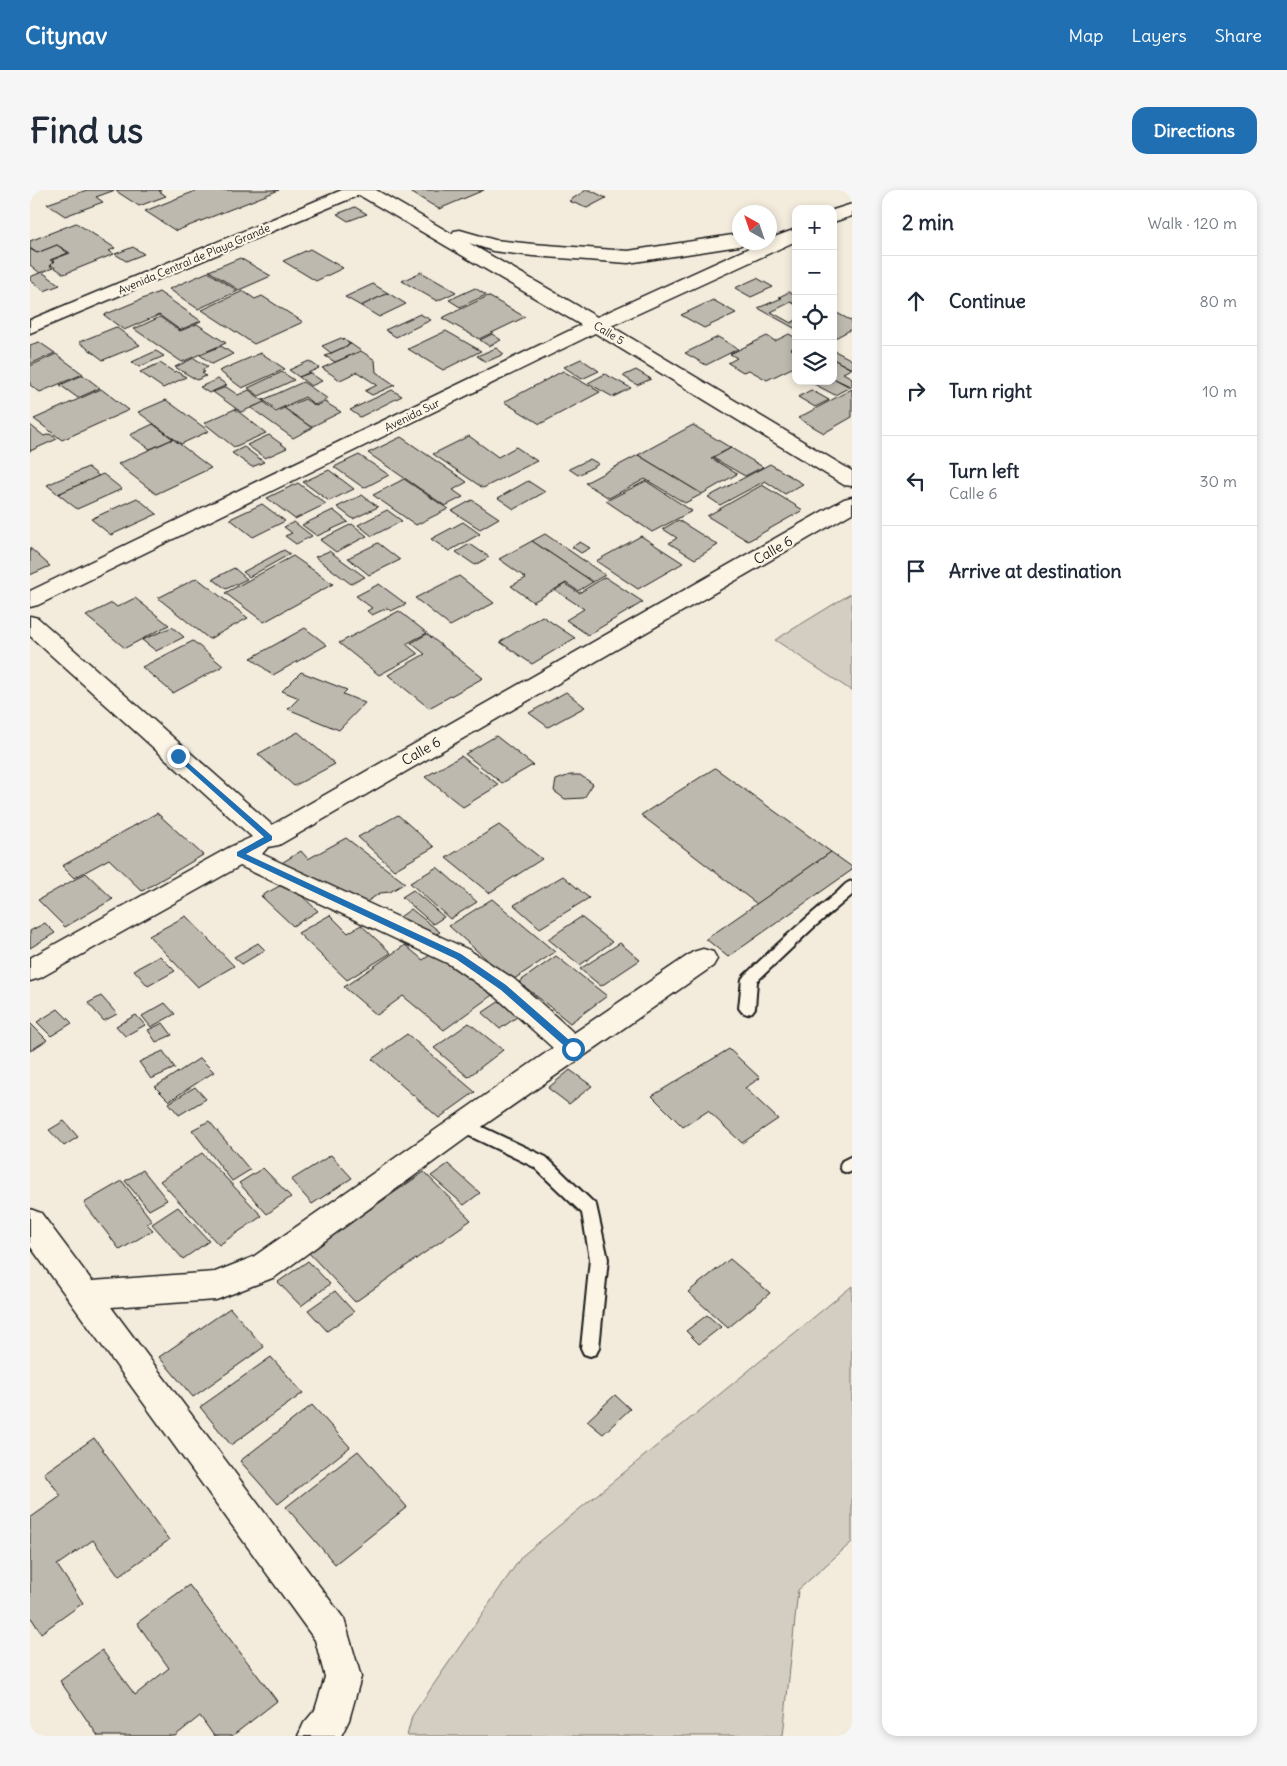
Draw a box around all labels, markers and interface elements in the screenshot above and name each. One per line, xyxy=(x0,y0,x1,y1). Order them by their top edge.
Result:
text: Citynav xyxy=(25,20,107,50)
text: Map xyxy=(1068,24,1103,47)
text: Layers xyxy=(1131,24,1187,47)
text: Share xyxy=(1215,24,1262,47)
button: Directions xyxy=(1132,107,1257,154)
text: Find us xyxy=(30,108,143,152)
north arrow xyxy=(732,205,777,250)
map controls xyxy=(792,205,837,385)
button: + xyxy=(792,205,837,250)
text: 2 min xyxy=(902,209,954,236)
text: Walk · 120 m xyxy=(1147,213,1237,233)
street label: Avenida Central de Playa Grande xyxy=(116,221,272,297)
button: − xyxy=(792,250,837,295)
icon: ahead xyxy=(902,287,930,315)
text: Continue xyxy=(949,289,1026,313)
text: 80 m xyxy=(1199,291,1237,311)
button: locate xyxy=(792,295,837,340)
street label: Calle 5 xyxy=(591,318,627,348)
button: layers xyxy=(792,340,837,385)
icon: right xyxy=(902,377,930,405)
text: Turn right xyxy=(949,379,1032,403)
text: 10 m xyxy=(1202,381,1237,401)
street label: Avenida Sur xyxy=(382,395,442,434)
text: Turn left xyxy=(949,459,1019,483)
icon: left xyxy=(902,467,930,495)
text: 30 m xyxy=(1200,471,1237,491)
text: Calle 6 xyxy=(949,483,997,503)
street label: Calle 6 xyxy=(750,532,796,568)
icon: arrive xyxy=(902,557,930,585)
text: Arrive at destination xyxy=(949,559,1122,583)
street label: Calle 6 xyxy=(398,733,444,769)
route end xyxy=(167,745,190,768)
route start xyxy=(562,1038,585,1061)

